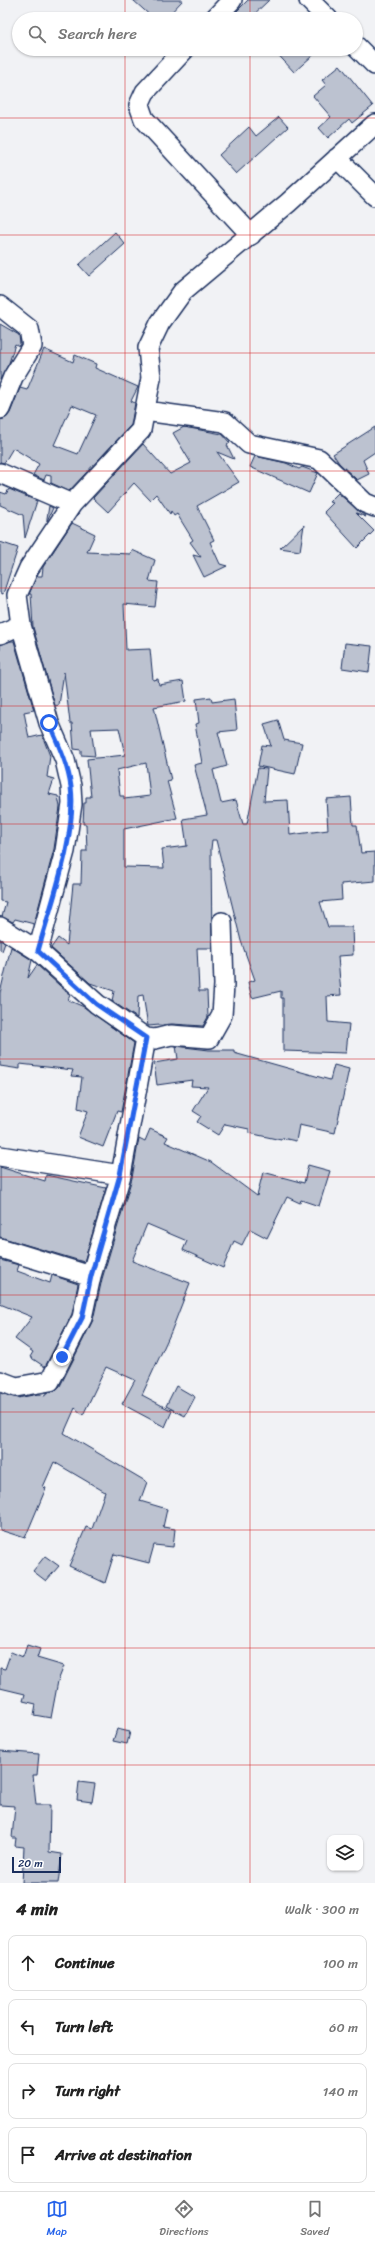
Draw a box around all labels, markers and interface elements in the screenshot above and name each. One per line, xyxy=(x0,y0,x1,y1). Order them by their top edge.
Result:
search box xyxy=(12,12,363,56)
text: Search here xyxy=(58,21,137,47)
icon: search xyxy=(26,23,48,45)
route start xyxy=(40,714,58,732)
route end xyxy=(53,1348,71,1366)
map controls xyxy=(327,1835,363,1871)
button: layers xyxy=(327,1835,363,1871)
text: 20 m xyxy=(18,1854,43,1873)
scale bar xyxy=(12,1855,61,1874)
text: 4 min xyxy=(16,1894,58,1924)
text: Walk · 300 m xyxy=(285,1898,359,1921)
text: Continue xyxy=(55,1950,115,1976)
icon: ahead xyxy=(17,1952,39,1974)
text: 100 m xyxy=(323,1952,358,1975)
text: Turn left xyxy=(55,2014,113,2040)
icon: left xyxy=(17,2016,39,2038)
text: 60 m xyxy=(329,2016,358,2039)
text: Turn right xyxy=(55,2078,120,2104)
icon: right xyxy=(17,2080,39,2102)
text: 140 m xyxy=(323,2080,358,2103)
text: Arrive at destination xyxy=(55,2142,192,2168)
icon: arrive xyxy=(17,2144,39,2166)
tab: Map xyxy=(46,2198,68,2241)
tab: Directions xyxy=(159,2198,209,2241)
tab: Saved xyxy=(300,2198,329,2241)

